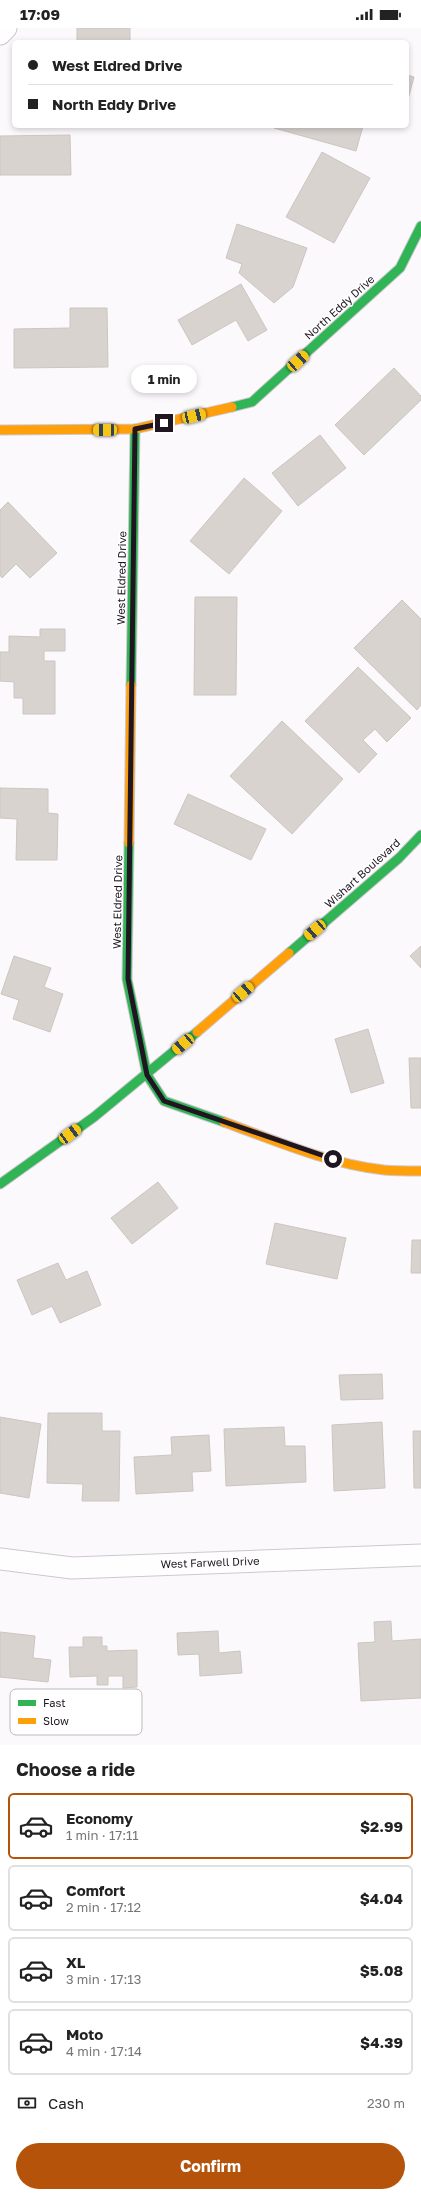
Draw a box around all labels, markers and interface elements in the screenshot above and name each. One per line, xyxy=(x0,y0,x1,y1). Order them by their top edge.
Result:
text: 17:09 xyxy=(20,5,60,23)
text: West Eldred Drive xyxy=(52,56,182,74)
text: North Eddy Drive xyxy=(52,95,176,113)
street label: North Eddy Drive xyxy=(301,272,377,342)
car xyxy=(285,349,311,373)
callout: 1 min xyxy=(131,365,197,393)
text: 1 min xyxy=(148,371,180,387)
car xyxy=(181,407,207,425)
route end xyxy=(155,414,173,432)
car xyxy=(93,424,117,436)
street label: West Eldred Drive xyxy=(114,531,128,625)
street label: Wishart Boulevard xyxy=(322,836,402,910)
street label: West Eldred Drive xyxy=(110,855,124,949)
car xyxy=(302,918,328,942)
car xyxy=(230,980,256,1004)
car xyxy=(170,1032,196,1056)
car xyxy=(57,1122,83,1146)
route start xyxy=(324,1150,342,1168)
street label: West Farwell Drive xyxy=(160,1554,260,1570)
legend xyxy=(10,1689,142,1735)
text: Fast xyxy=(43,1696,66,1709)
text: Slow xyxy=(43,1714,69,1727)
text: Choose a ride xyxy=(16,1758,135,1780)
icon: car xyxy=(18,1808,54,1844)
text: Economy xyxy=(66,1809,133,1827)
text: $2.99 xyxy=(360,1817,403,1835)
text: 1 min · 17:11 xyxy=(66,1827,139,1843)
icon: car xyxy=(18,1880,54,1916)
text: Comfort xyxy=(66,1881,125,1899)
text: $4.04 xyxy=(360,1889,403,1907)
text: 2 min · 17:12 xyxy=(66,1899,141,1915)
icon: car xyxy=(18,1952,54,1988)
text: XL xyxy=(66,1953,85,1971)
text: $5.08 xyxy=(360,1961,403,1979)
text: 3 min · 17:13 xyxy=(66,1971,141,1987)
icon: car xyxy=(18,2024,54,2060)
text: Moto xyxy=(66,2025,103,2043)
text: $4.39 xyxy=(360,2033,403,2051)
text: 4 min · 17:14 xyxy=(66,2043,142,2059)
icon: cash xyxy=(16,2092,38,2114)
text: Cash xyxy=(48,2094,84,2112)
text: 230 m xyxy=(367,2095,405,2111)
button: Confirm xyxy=(16,2143,405,2189)

